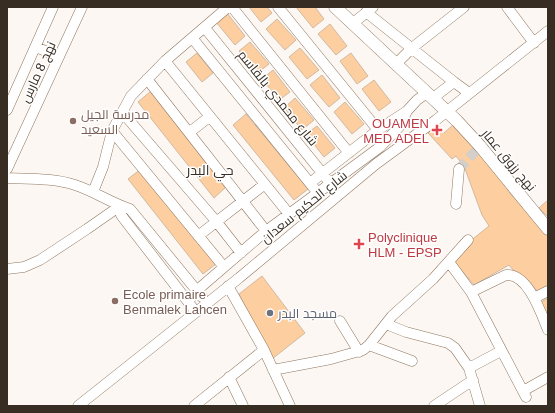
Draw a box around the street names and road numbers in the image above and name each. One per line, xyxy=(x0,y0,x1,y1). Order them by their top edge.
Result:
street label: نهج 8 مارس xyxy=(17,39,60,106)
street label: شارع محمدي بالقاسم xyxy=(233,47,321,151)
street label: نهج رزوق عمار xyxy=(477,125,539,195)
street label: شارع الحكيم سعدان xyxy=(258,168,351,248)

